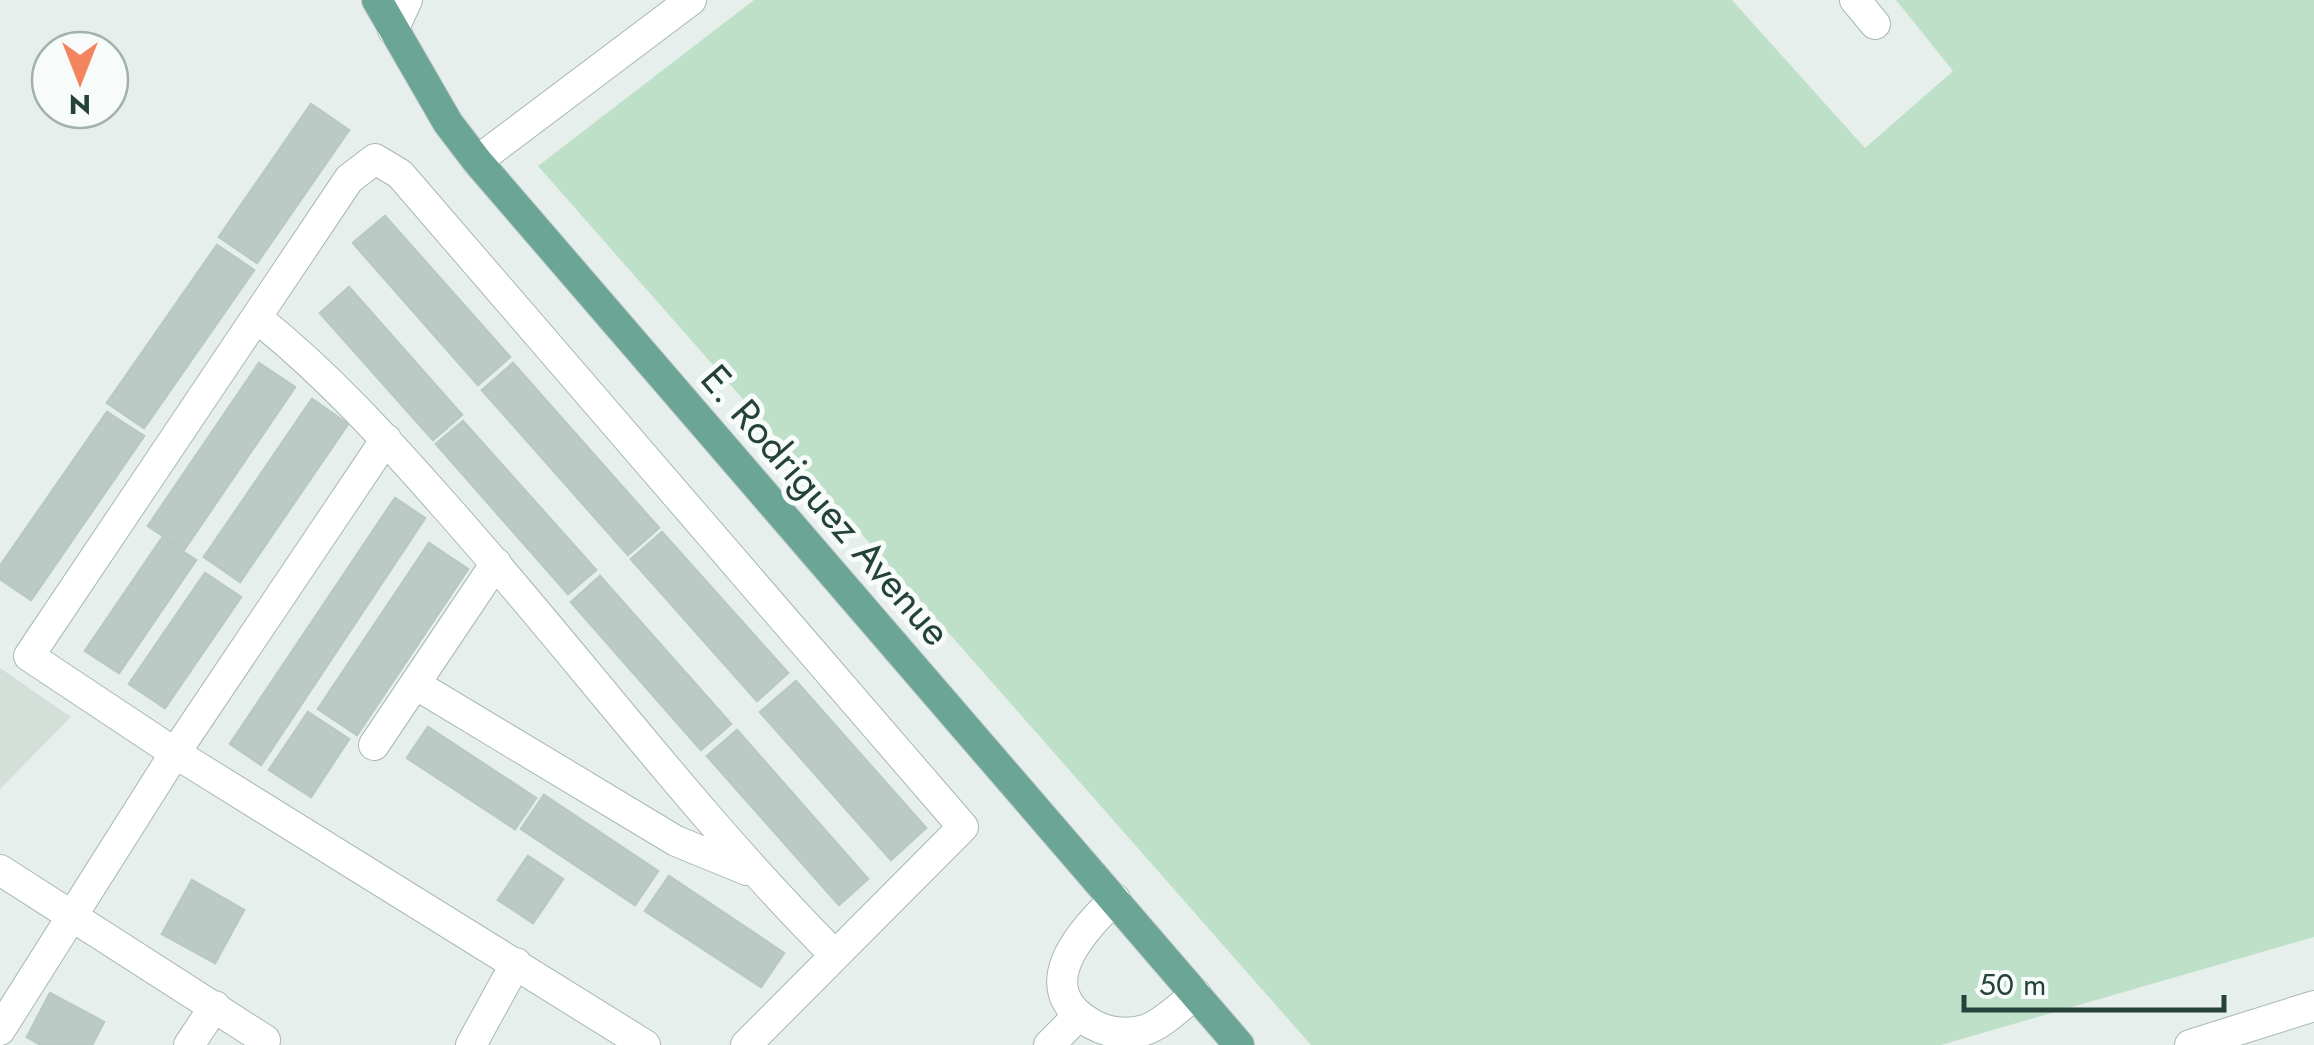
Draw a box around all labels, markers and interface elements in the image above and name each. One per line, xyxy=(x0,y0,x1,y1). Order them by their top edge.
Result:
north arrow xyxy=(30,30,130,130)
text: N xyxy=(69,84,91,125)
street label: E. Rodriguez Avenue xyxy=(687,352,965,658)
scale bar xyxy=(1964,950,2224,1012)
text: 50 m xyxy=(1979,963,2046,1006)

